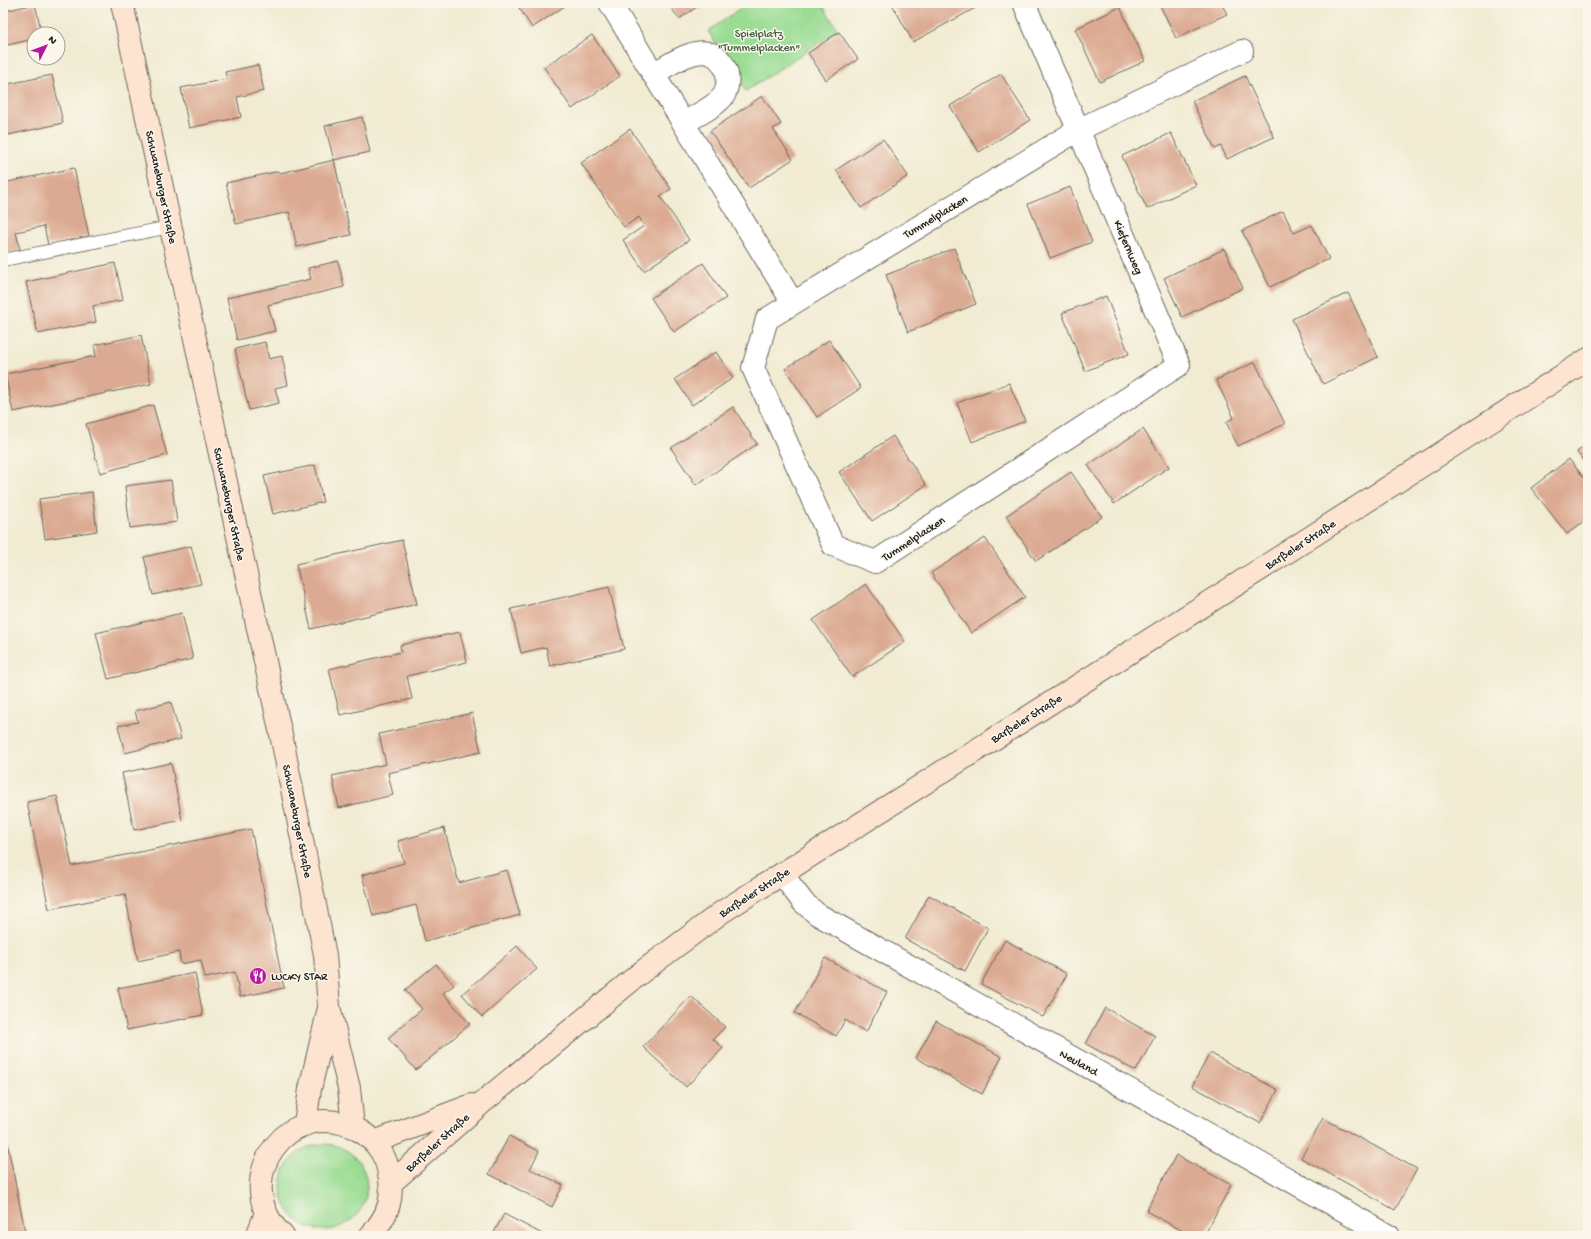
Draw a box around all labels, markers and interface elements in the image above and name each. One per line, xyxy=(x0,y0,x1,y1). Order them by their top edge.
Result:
north arrow xyxy=(26,26,66,66)
park label: Spielplatz "Tummelplacken" xyxy=(718,28,800,56)
text: N xyxy=(45,34,59,47)
street label: Schwaneburger Straße xyxy=(141,130,179,246)
street label: Tummelplacken xyxy=(900,193,971,243)
street label: Kiefernweg xyxy=(1109,219,1145,277)
street label: Schwaneburger Straße xyxy=(209,447,247,563)
street label: Tummelplacken xyxy=(879,514,949,566)
street label: Barßeler Straße xyxy=(1262,517,1340,574)
street label: Barßeler Straße xyxy=(988,692,1066,748)
street label: Schwaneburger Straße xyxy=(278,764,314,880)
street label: Barßeler Straße xyxy=(716,865,794,922)
restaurant icon: LUCKY STAR xyxy=(248,966,268,986)
place label: LUCKY STAR xyxy=(271,971,328,985)
street label: Neuland xyxy=(1056,1048,1101,1080)
street label: Barßeler Straße xyxy=(403,1111,474,1177)

